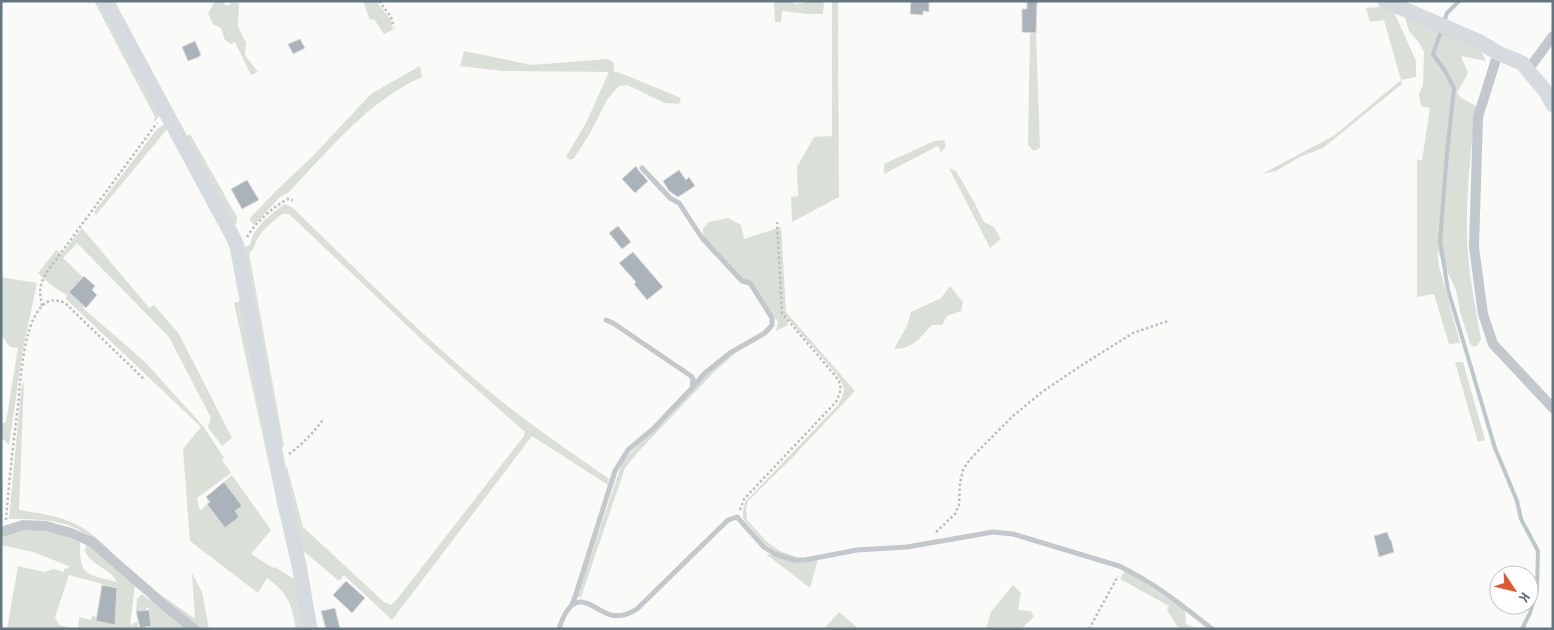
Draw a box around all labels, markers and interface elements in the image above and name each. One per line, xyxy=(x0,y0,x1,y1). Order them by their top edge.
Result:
north arrow xyxy=(1489,565,1539,615)
text: K xyxy=(1514,588,1536,608)

